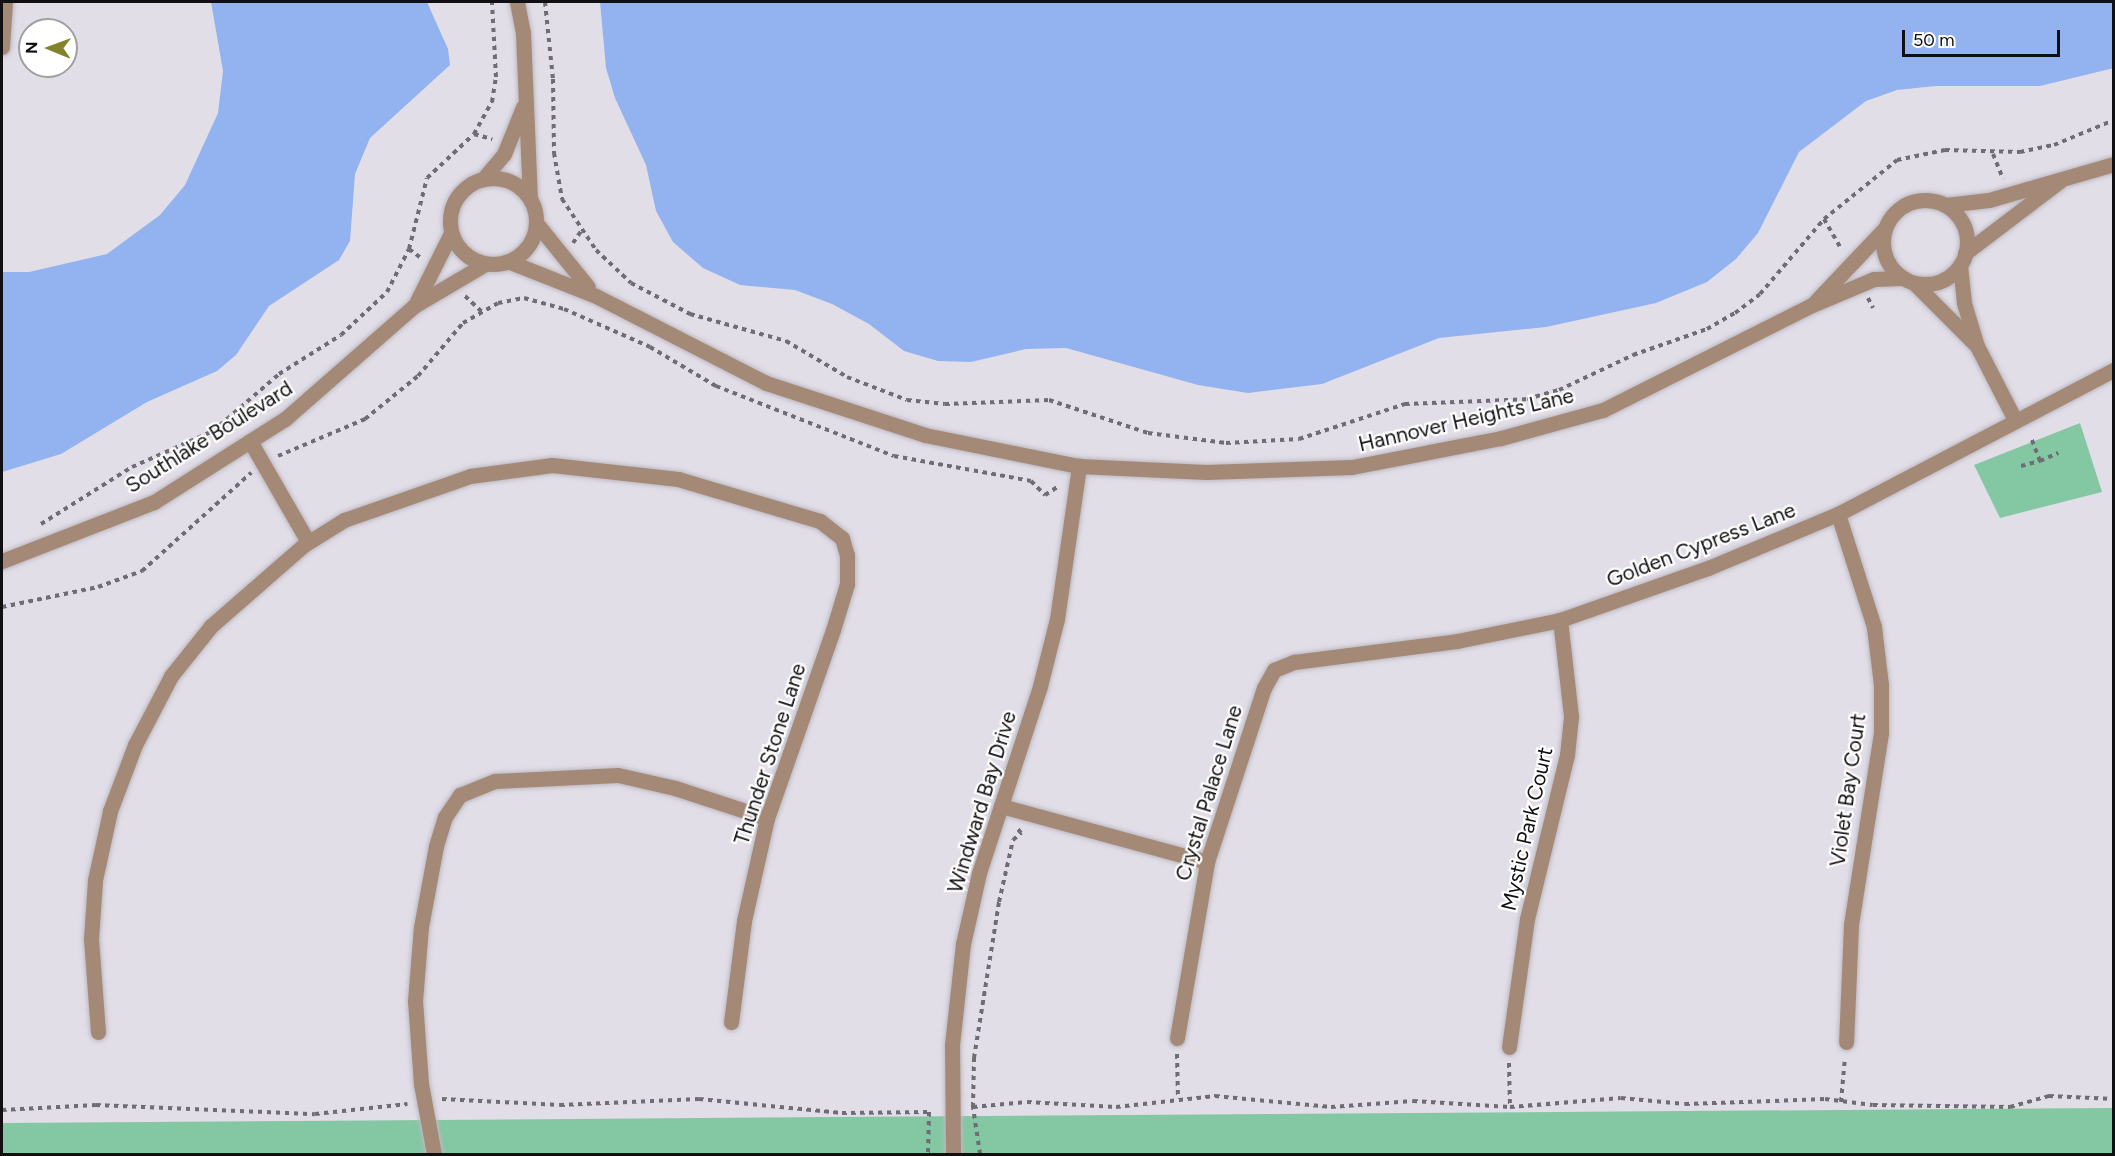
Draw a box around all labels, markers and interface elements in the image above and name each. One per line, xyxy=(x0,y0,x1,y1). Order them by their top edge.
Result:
north arrow xyxy=(18,18,78,78)
scale bar xyxy=(1905,18,2062,56)
text: 50 m xyxy=(1913,29,1955,51)
text: N xyxy=(22,41,41,54)
street label: Southlake Boulevard xyxy=(121,376,297,498)
street label: Hannover Heights Lane xyxy=(1356,383,1576,457)
street label: Golden Cypress Lane xyxy=(1603,497,1799,593)
street label: Thunder Stone Lane xyxy=(729,660,811,848)
street label: Crystal Palace Lane xyxy=(1170,702,1248,884)
street label: Windward Bay Drive xyxy=(942,708,1022,896)
street label: Violet Bay Court xyxy=(1825,712,1871,868)
street label: Mystic Park Court xyxy=(1496,745,1558,913)

